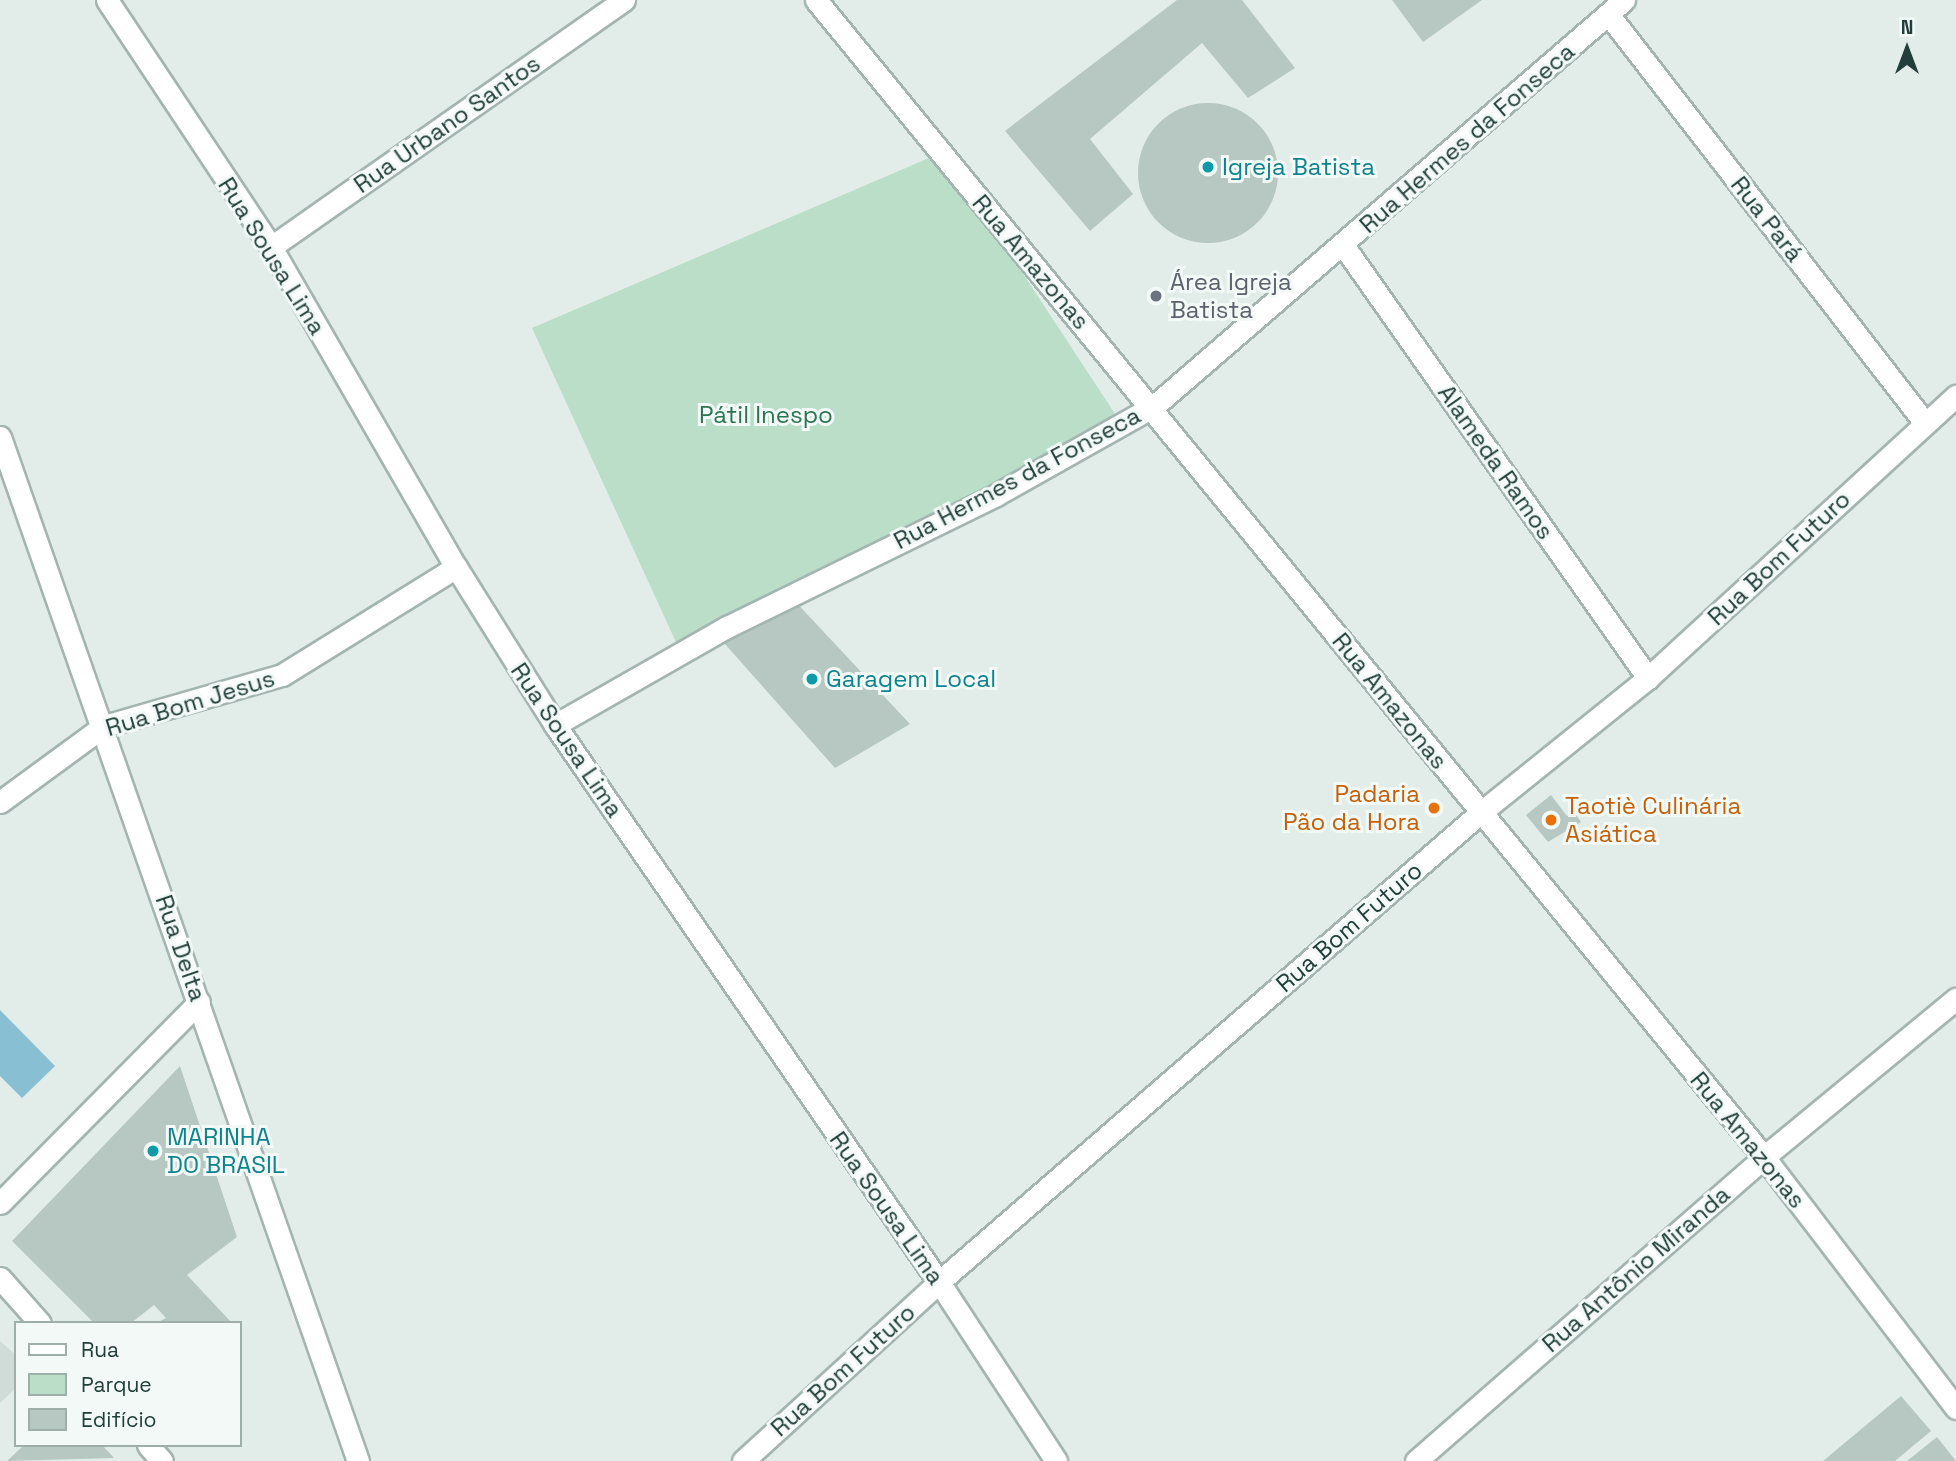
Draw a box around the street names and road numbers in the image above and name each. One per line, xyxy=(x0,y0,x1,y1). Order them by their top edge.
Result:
street label: Rua Hermes da Fonseca xyxy=(1354,37,1580,239)
street label: Rua Urbano Santos xyxy=(348,49,546,199)
street label: Rua Pará xyxy=(1725,171,1809,267)
street label: Rua Sousa Lima xyxy=(212,172,332,340)
street label: Rua Amazonas xyxy=(966,189,1096,335)
street label: Alameda Ramos xyxy=(1432,379,1560,545)
street label: Rua Hermes da Fonseca xyxy=(889,401,1145,555)
street label: Rua Bom Futuro xyxy=(1702,485,1856,631)
street label: Rua Amazonas xyxy=(1326,627,1454,775)
street label: Rua Sousa Lima xyxy=(505,657,629,823)
street label: Rua Bom Jesus xyxy=(102,664,278,742)
street label: Rua Bom Futuro xyxy=(1270,856,1428,998)
street label: Rua Delta xyxy=(149,891,213,1005)
street label: Rua Amazonas xyxy=(1684,1066,1812,1214)
street label: Rua Sousa Lima xyxy=(824,1126,950,1290)
street label: Rua Antônio Miranda xyxy=(1536,1180,1736,1358)
street label: Rua Bom Futuro xyxy=(765,1298,921,1442)

